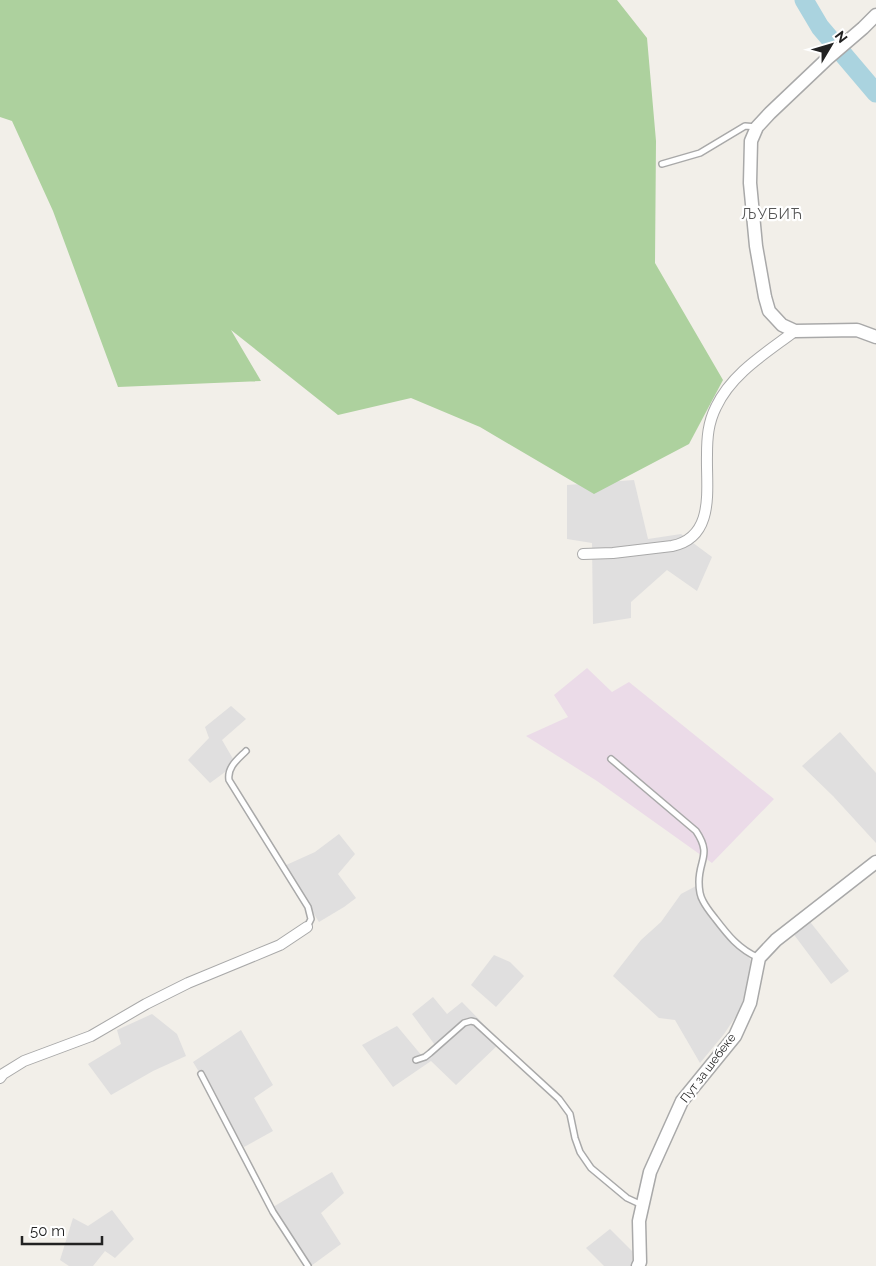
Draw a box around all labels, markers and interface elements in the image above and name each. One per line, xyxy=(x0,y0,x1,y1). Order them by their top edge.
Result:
north arrow xyxy=(806,20,856,70)
text: N xyxy=(832,28,851,46)
district label: ЉУБИЋ xyxy=(741,205,803,223)
street label: Пут за шебеке xyxy=(677,1031,739,1105)
scale bar xyxy=(22,1214,102,1246)
text: 50 m xyxy=(30,1222,65,1240)

